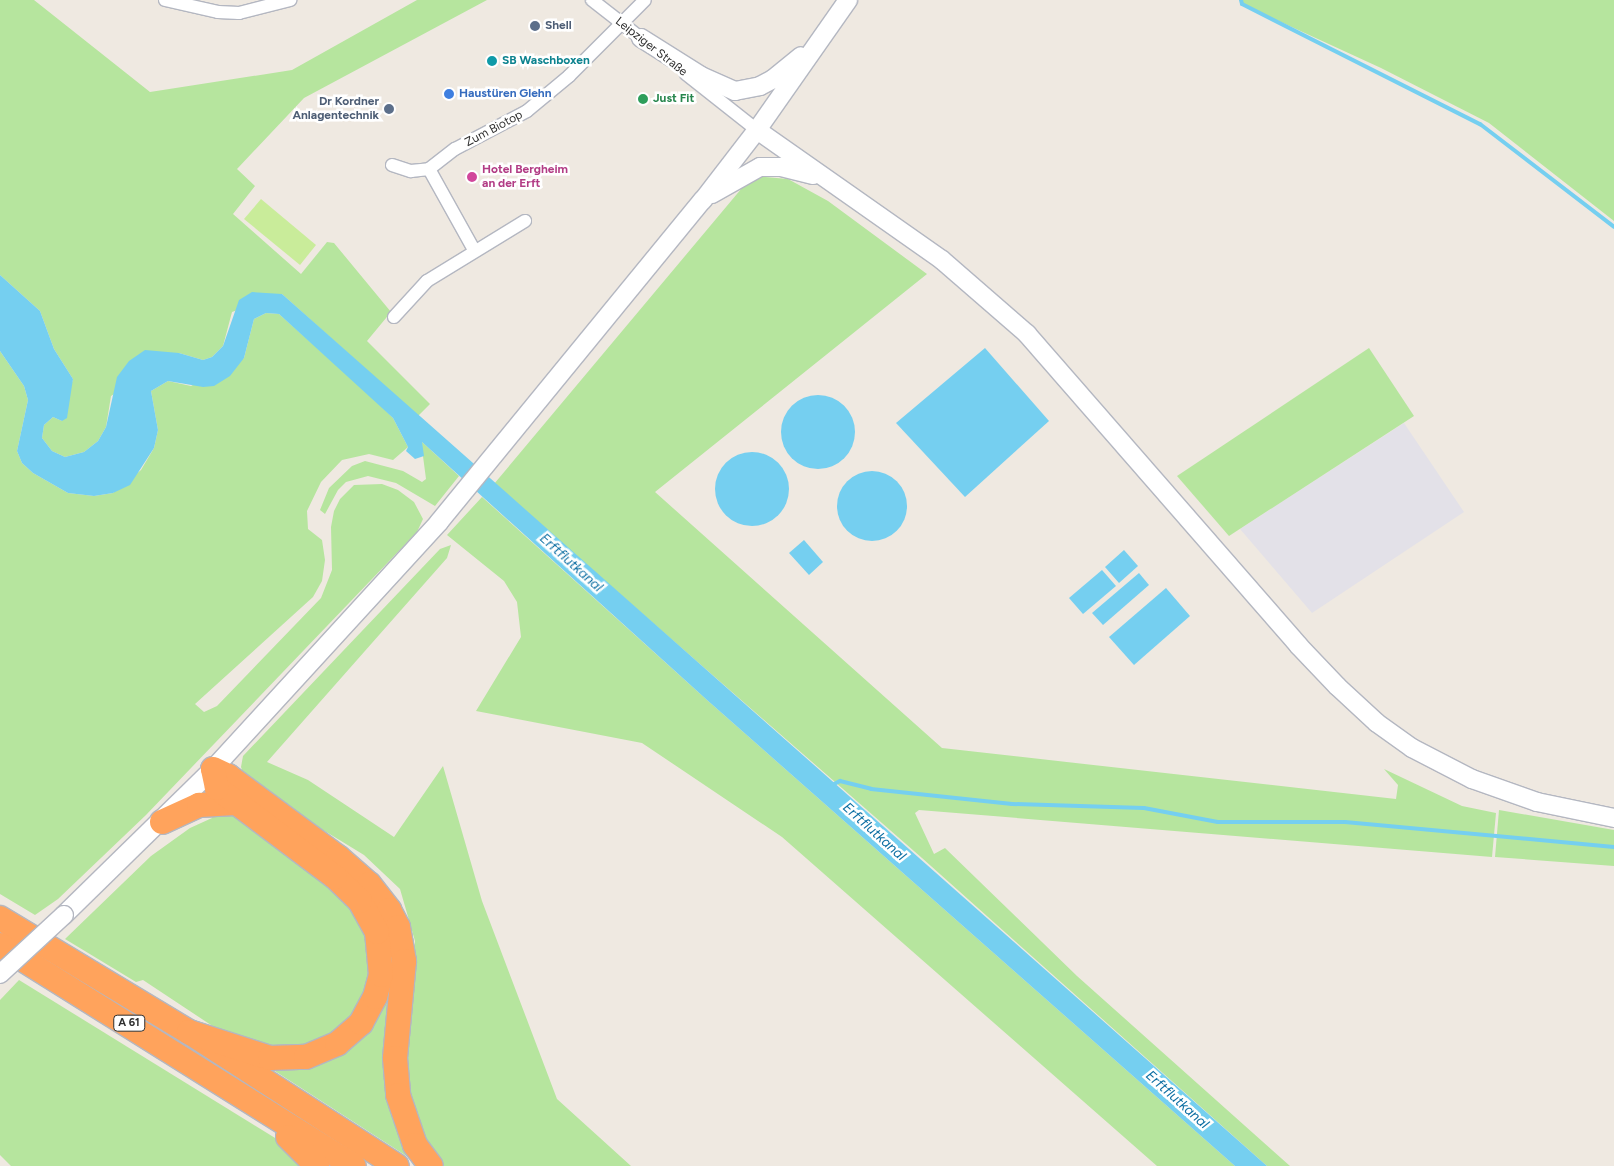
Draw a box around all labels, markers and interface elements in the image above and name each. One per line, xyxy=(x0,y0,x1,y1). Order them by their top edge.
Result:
street label: Leipziger Straße xyxy=(612,14,690,80)
place label: Shell xyxy=(545,19,572,33)
marker: Shell xyxy=(529,20,541,32)
place label: SB Waschboxen xyxy=(502,54,590,68)
marker: SB Waschboxen xyxy=(486,55,498,67)
place label: Haustüren Glehn xyxy=(459,87,551,101)
marker: Haustüren Glehn xyxy=(443,88,455,100)
place label: Just Fit xyxy=(653,92,694,106)
marker: Just Fit xyxy=(637,93,649,105)
place label: Dr Kordner Anlagentechnik xyxy=(292,95,379,123)
marker: Dr Kordner Anlagentechnik xyxy=(383,103,395,115)
street label: Zum Biotop xyxy=(463,108,525,150)
place label: Hotel Bergheim an der Erft xyxy=(482,163,568,191)
marker: Hotel Bergheim an der Erft xyxy=(466,171,478,183)
water label: Erftflutkanal xyxy=(536,530,606,596)
water label: Erftflutkanal xyxy=(839,799,909,865)
road number: A 61 xyxy=(113,1014,145,1032)
water label: Erftflutkanal xyxy=(1142,1067,1212,1133)

